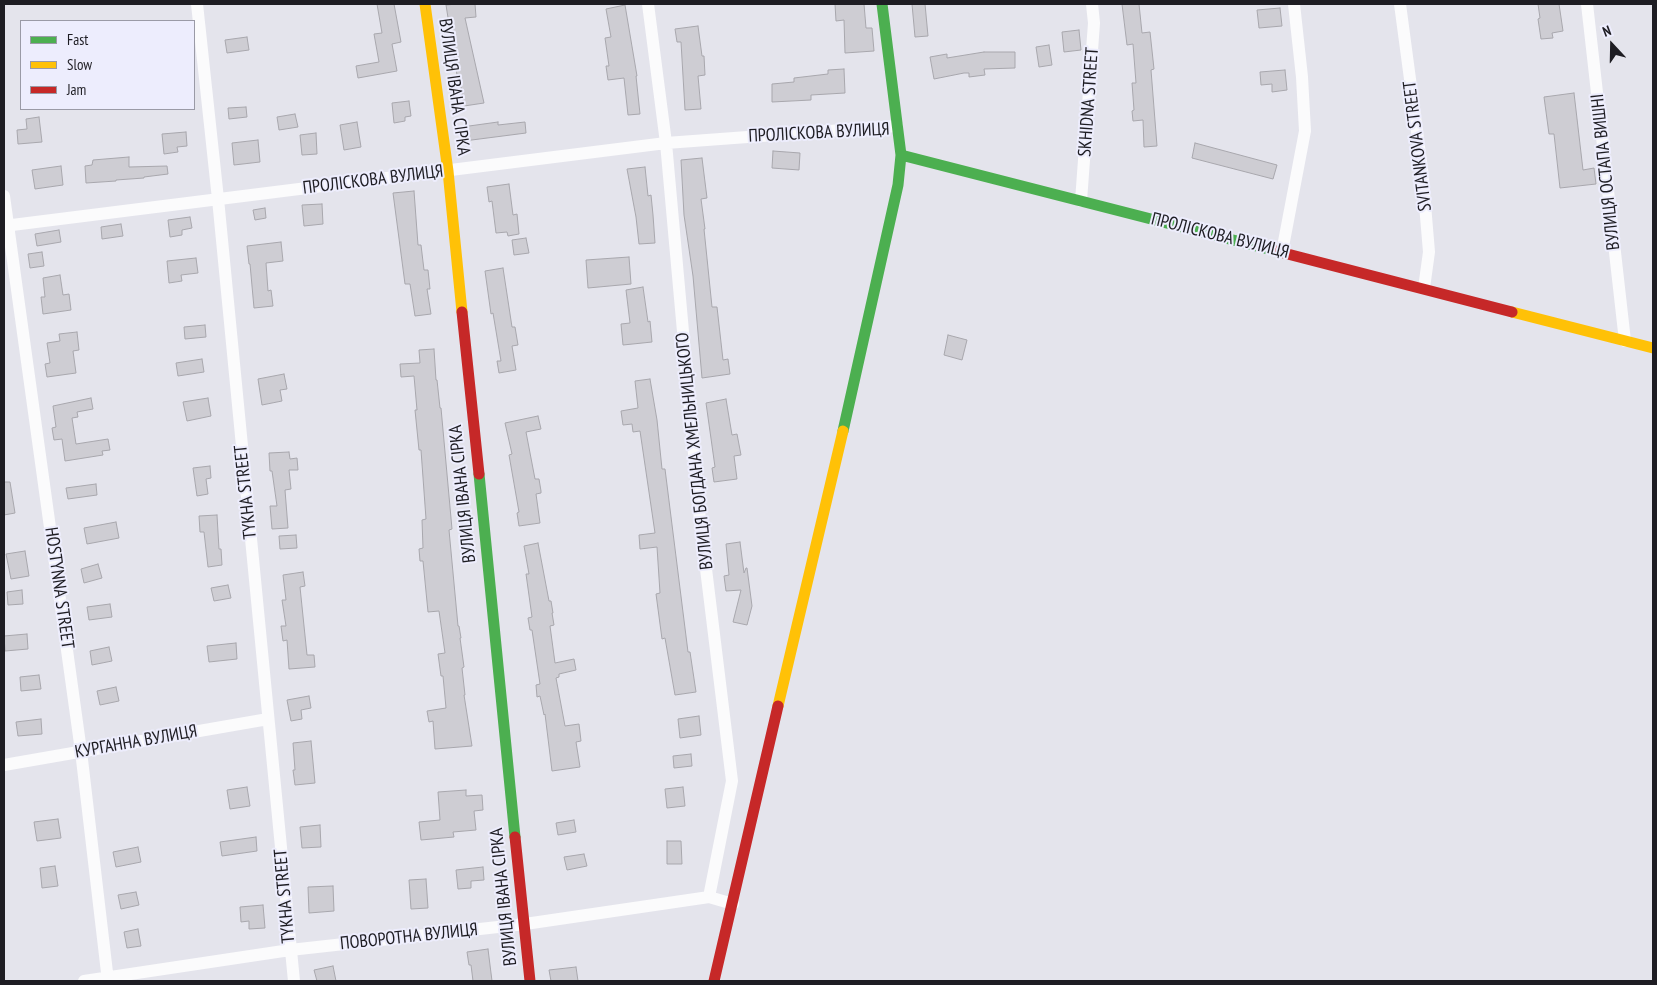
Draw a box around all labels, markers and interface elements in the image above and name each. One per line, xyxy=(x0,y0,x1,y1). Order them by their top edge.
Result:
street label: ВУЛИЦЯ ІВАНА СІРКА xyxy=(434,17,474,157)
legend xyxy=(20,20,195,110)
north arrow xyxy=(1587,20,1637,70)
text: N xyxy=(1600,21,1613,41)
text: Fast xyxy=(67,30,88,49)
street label: SKHIDNA STREET xyxy=(1074,46,1104,158)
text: Slow xyxy=(67,55,92,74)
text: Jam xyxy=(67,80,86,99)
street label: SVITANKOVA STREET xyxy=(1399,80,1437,212)
street label: ВУЛИЦЯ ОСТАПА ВИШНІ xyxy=(1587,93,1625,251)
street label: ПРОЛІСКОВА ВУЛИЦЯ xyxy=(748,119,890,147)
street label: ПРОЛІСКОВА ВУЛИЦЯ xyxy=(301,161,445,199)
street label: ПРОЛІСКОВА ВУЛИЦЯ xyxy=(1149,208,1291,264)
street label: ВУЛИЦЯ БОГДАНА ХМЕЛЬНИЦЬКОГО xyxy=(672,331,718,571)
street label: ВУЛИЦЯ ІВАНА СІРКА xyxy=(445,424,481,564)
street label: TYKHA STREET xyxy=(230,444,262,540)
street label: HOSTYNNA STREET xyxy=(40,526,78,650)
street label: КУРГАННА ВУЛИЦЯ xyxy=(73,721,199,763)
street label: ВУЛИЦЯ ІВАНА СІРКА xyxy=(486,827,522,967)
street label: TYKHA STREET xyxy=(270,848,300,944)
street label: ПОВОРОТНА ВУЛИЦЯ xyxy=(339,919,479,955)

